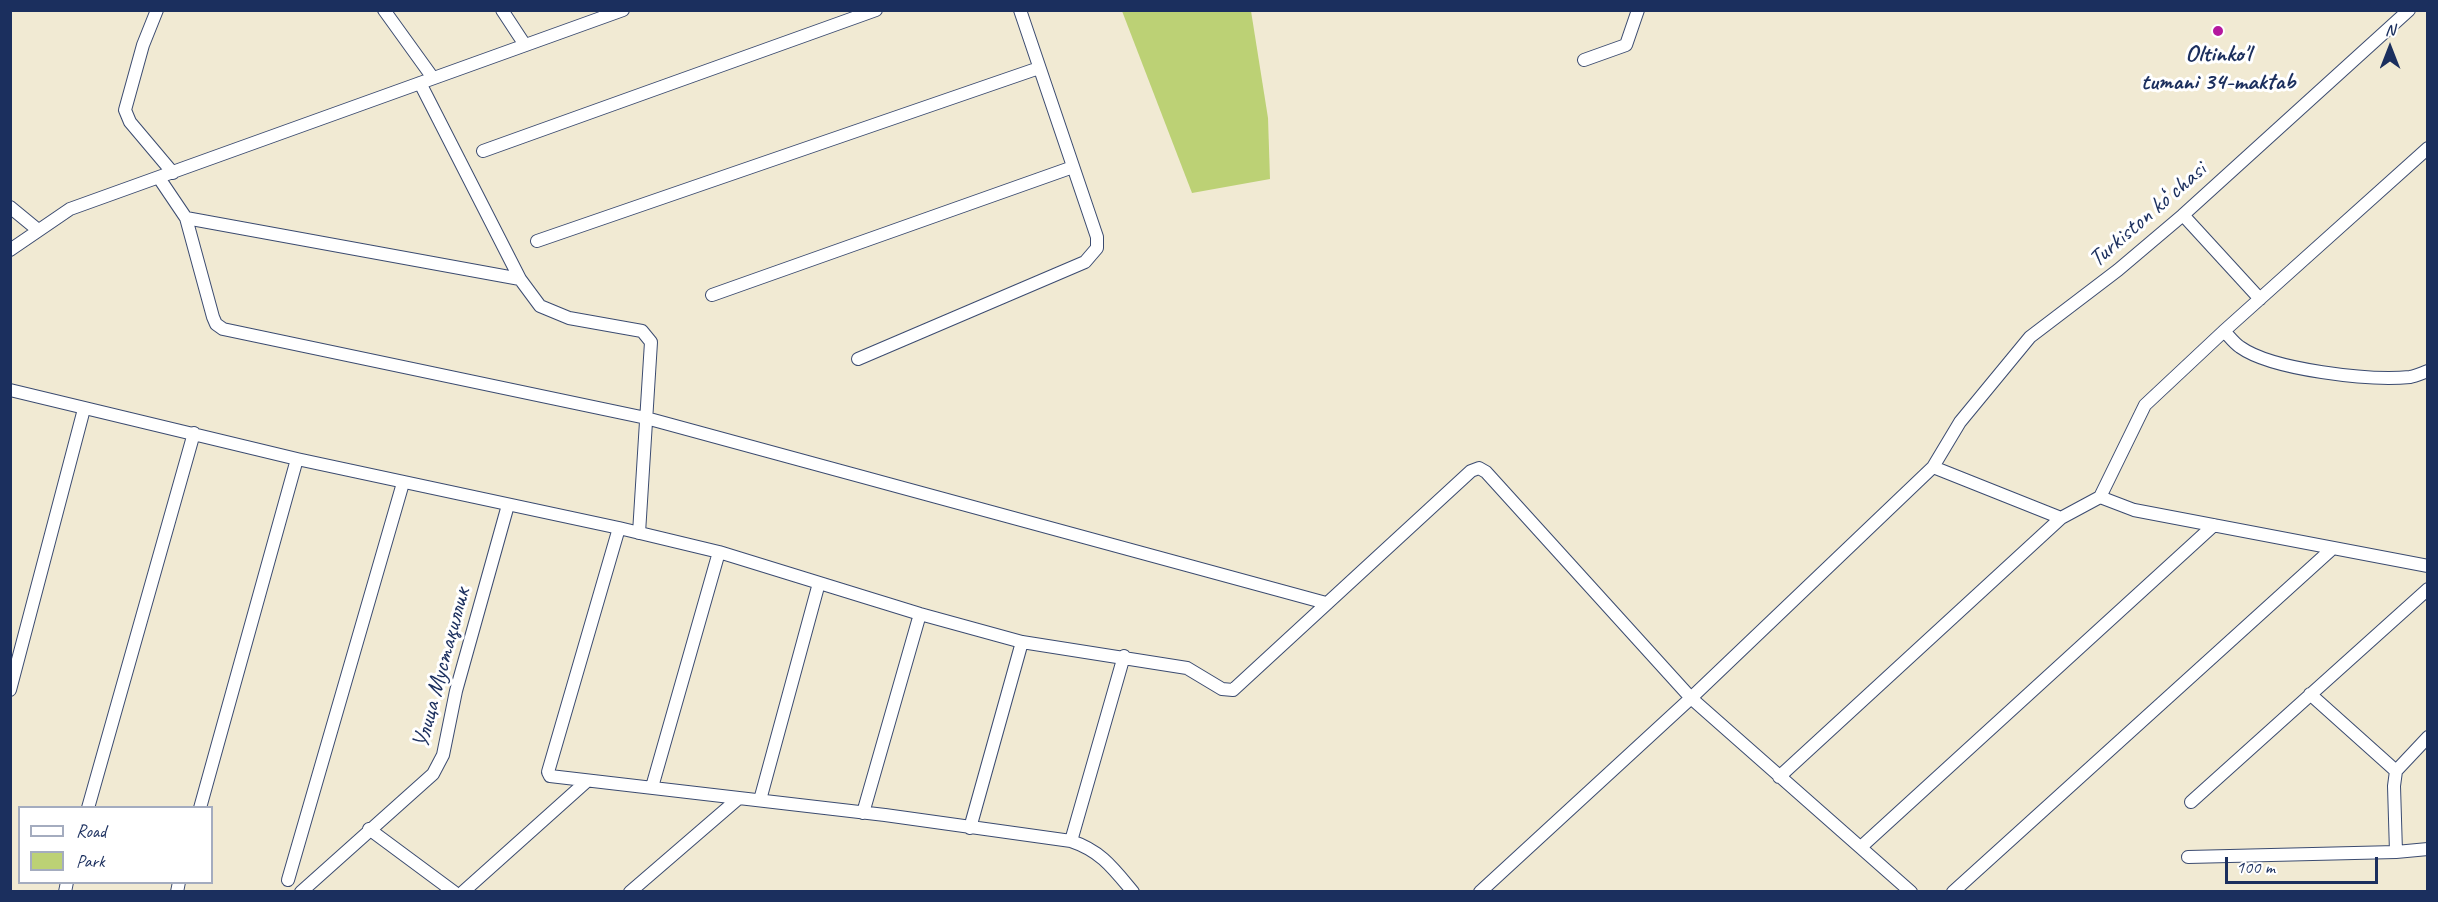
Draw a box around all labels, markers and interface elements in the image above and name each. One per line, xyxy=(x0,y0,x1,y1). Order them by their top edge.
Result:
north arrow xyxy=(2360,18,2420,78)
text: N xyxy=(2385,20,2395,40)
marker: Oltinko'l tumani 34-maktab xyxy=(2211,24,2225,38)
place label: Oltinko'l tumani 34-maktab xyxy=(2141,41,2295,97)
street label: Turkiston koʻchasi xyxy=(2083,156,2213,274)
street label: Улица Мустақиллик xyxy=(407,585,477,751)
legend xyxy=(18,806,213,884)
text: Road xyxy=(76,820,106,842)
scale bar xyxy=(2228,845,2381,883)
text: Park xyxy=(76,850,105,872)
text: 100 m xyxy=(2236,856,2275,878)

